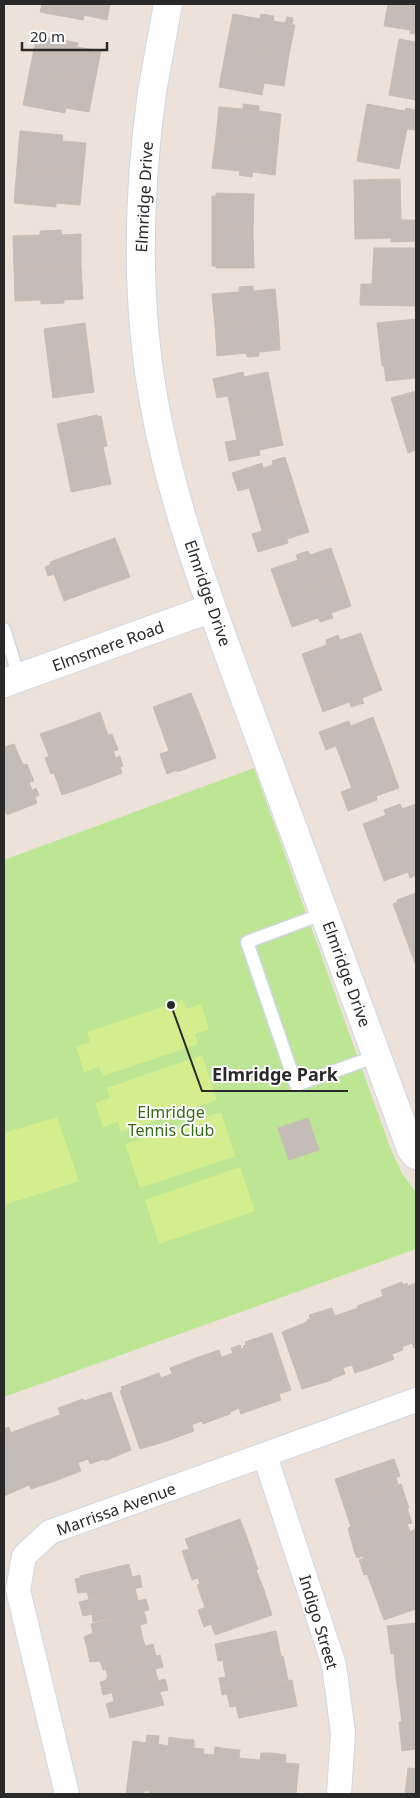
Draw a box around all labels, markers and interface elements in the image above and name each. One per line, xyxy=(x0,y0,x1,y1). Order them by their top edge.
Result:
scale bar xyxy=(22,20,108,52)
text: 20 m xyxy=(30,26,65,46)
street label: Elmridge Drive xyxy=(130,141,158,253)
street label: Elmridge Drive xyxy=(180,537,236,649)
street label: Elmsmere Road xyxy=(49,616,167,676)
street label: Elmridge Drive xyxy=(318,918,376,1030)
callout: Elmridge Park xyxy=(202,1058,348,1091)
text: Elmridge Park xyxy=(212,1062,339,1086)
park label: Elmridge Tennis Club xyxy=(128,1101,214,1141)
street label: Marrissa Avenue xyxy=(53,1477,179,1541)
street label: Indigo Street xyxy=(294,1572,344,1672)

